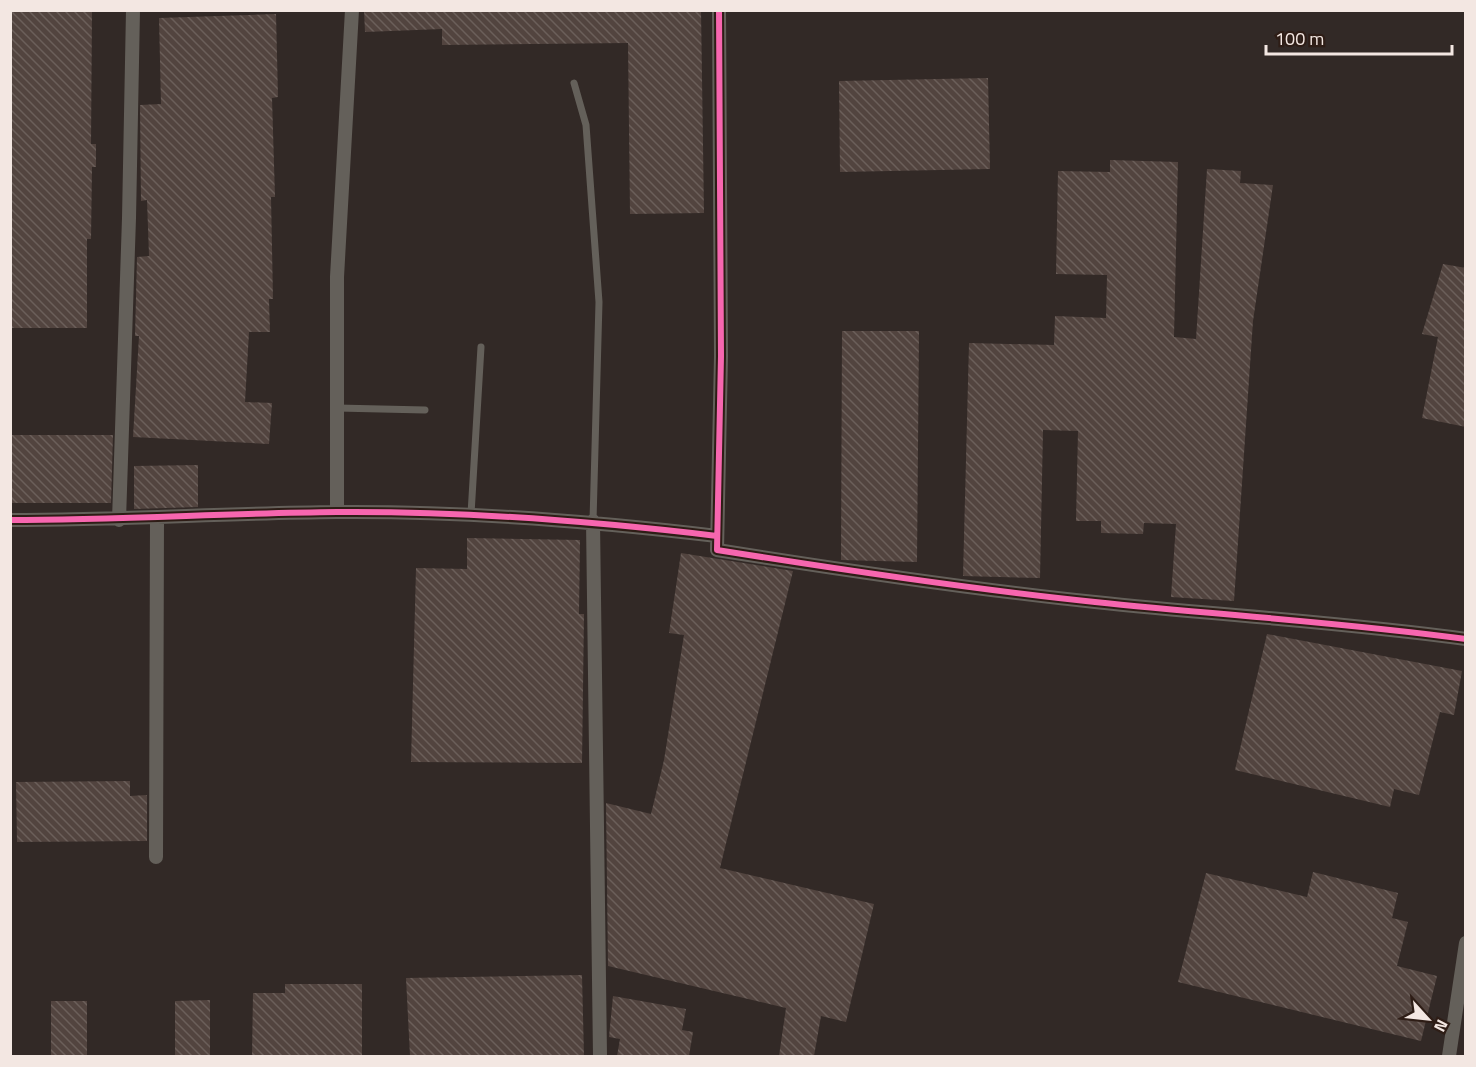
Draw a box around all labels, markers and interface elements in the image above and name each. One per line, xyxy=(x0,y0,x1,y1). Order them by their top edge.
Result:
scale bar xyxy=(1266,18,1452,56)
text: 100 m xyxy=(1275,25,1324,52)
north arrow xyxy=(1398,989,1458,1049)
text: N xyxy=(1428,1015,1455,1036)

